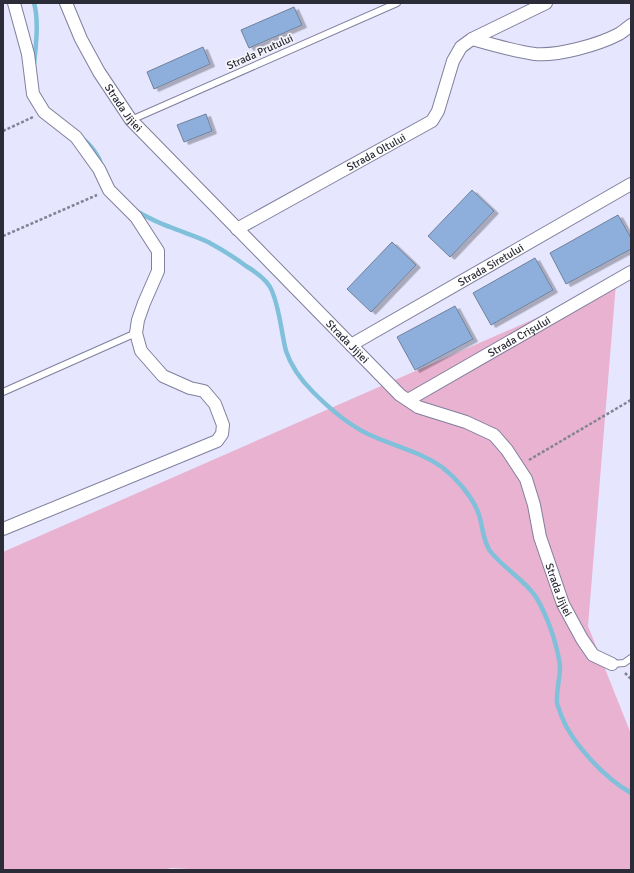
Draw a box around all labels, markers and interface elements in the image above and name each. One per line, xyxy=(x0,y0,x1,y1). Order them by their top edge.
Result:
street label: Strada Prutului xyxy=(225,32,295,72)
street label: Strada Jijiei xyxy=(102,81,145,134)
street label: Strada Oltului xyxy=(344,130,408,174)
street label: Strada Siretului xyxy=(455,241,526,289)
street label: Strada Crișului xyxy=(485,313,553,359)
street label: Strada Jijiei xyxy=(323,317,372,366)
street label: Strada Jijiei xyxy=(543,561,575,619)

